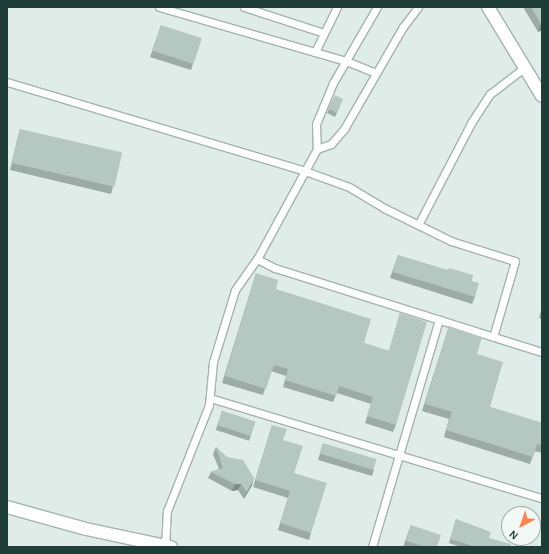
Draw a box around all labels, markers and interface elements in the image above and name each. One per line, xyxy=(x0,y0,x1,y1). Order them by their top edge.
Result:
north arrow xyxy=(501,506,541,546)
text: N xyxy=(506,527,521,542)

